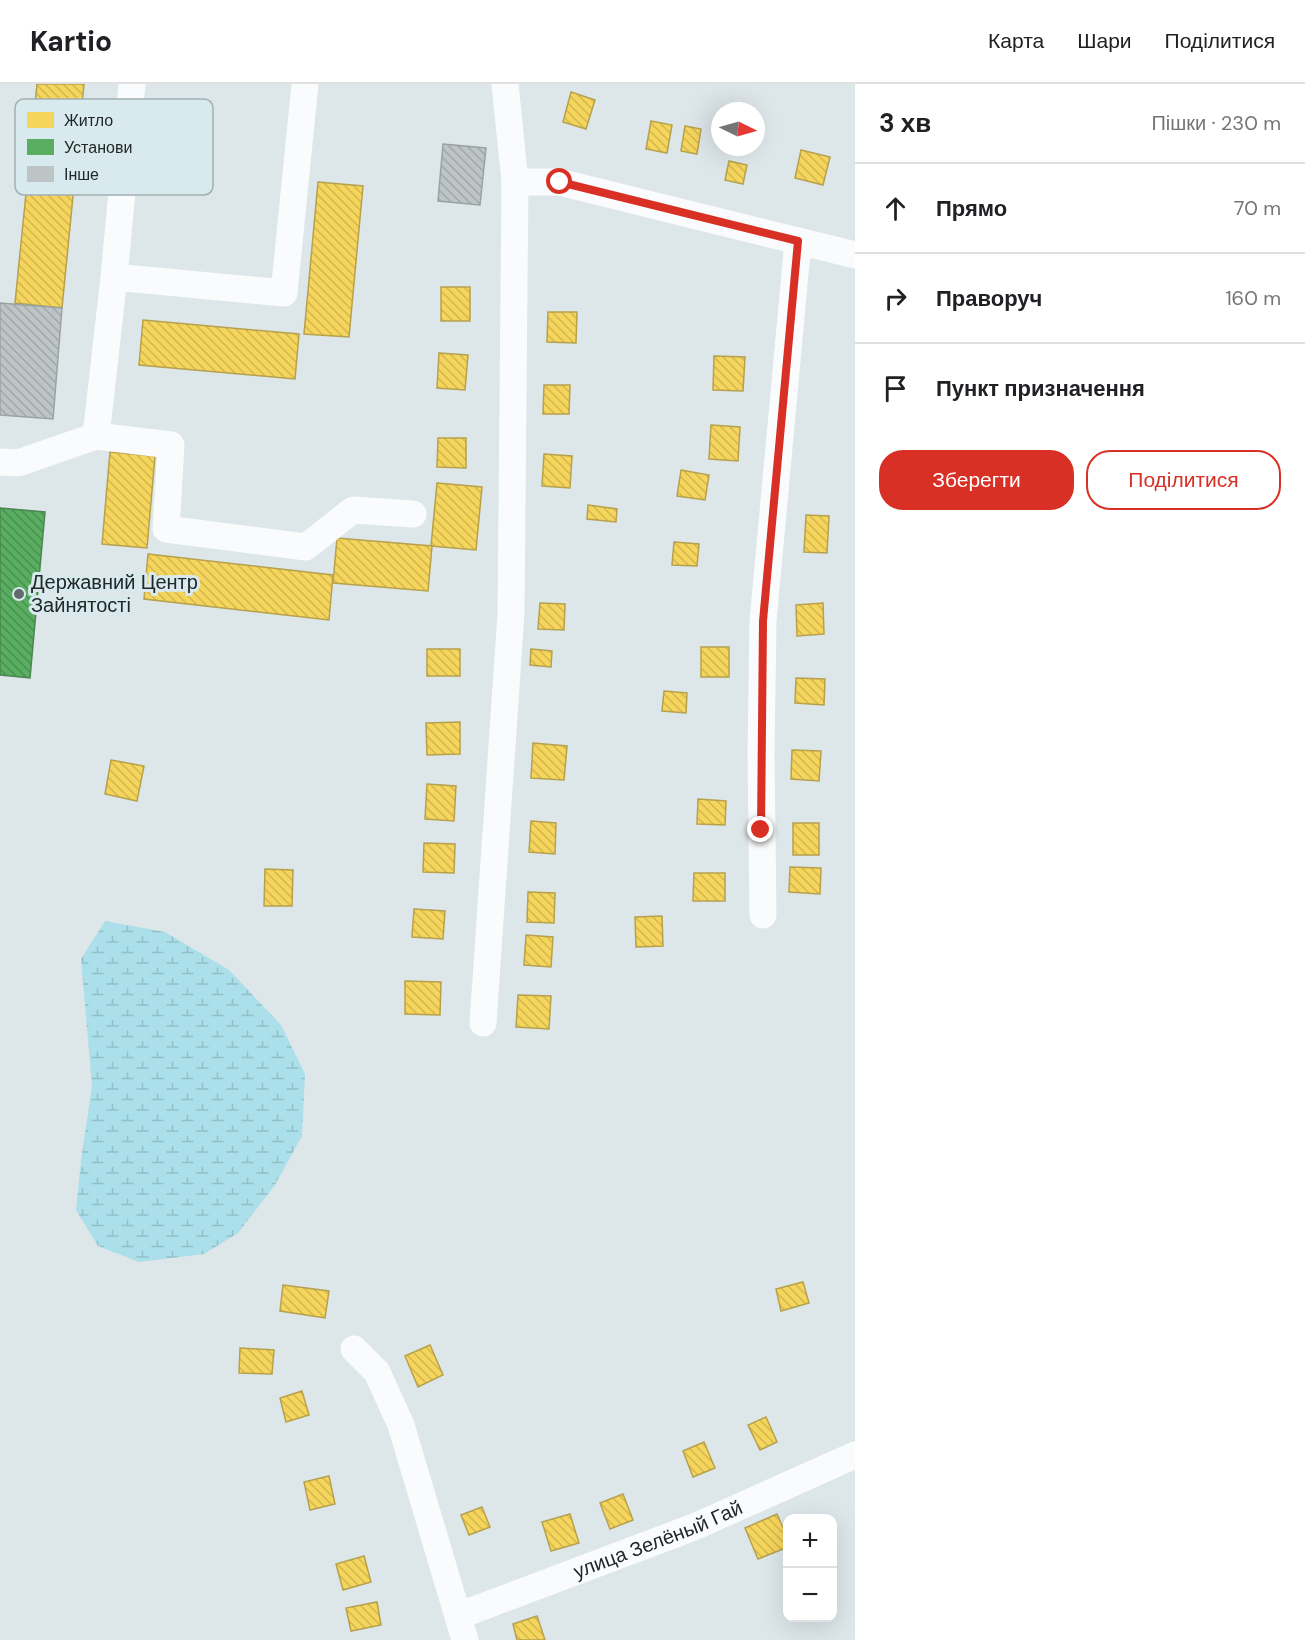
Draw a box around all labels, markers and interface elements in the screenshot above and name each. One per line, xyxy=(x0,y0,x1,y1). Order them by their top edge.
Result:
text: Kartio xyxy=(30,23,112,60)
text: Карта xyxy=(988,27,1044,55)
text: Шари xyxy=(1077,27,1132,55)
text: Поділитися xyxy=(1165,27,1275,55)
legend xyxy=(15,99,213,195)
north arrow xyxy=(711,102,765,156)
text: 3 хв xyxy=(879,106,931,140)
text: Житло xyxy=(64,110,113,131)
text: Пішки · 230 m xyxy=(1151,110,1281,136)
text: Установи xyxy=(64,137,132,158)
text: Інше xyxy=(64,164,99,185)
route start xyxy=(546,168,572,194)
icon: ahead xyxy=(879,192,912,225)
text: Прямо xyxy=(936,194,1007,223)
text: 70 m xyxy=(1234,195,1281,221)
icon: right xyxy=(879,282,912,315)
text: Праворуч xyxy=(936,284,1042,313)
text: 160 m xyxy=(1225,285,1281,311)
icon: arrive xyxy=(879,372,912,405)
text: Пункт призначення xyxy=(936,374,1145,403)
button: Зберегти xyxy=(879,450,1074,510)
button: Поділитися xyxy=(1086,450,1281,510)
place label: Державний Центр Зайнятості xyxy=(31,569,198,618)
marker: Державний Центр Зайнятості xyxy=(12,587,26,601)
route end xyxy=(747,816,773,842)
street label: улица Зелёный Гай xyxy=(570,1494,746,1584)
map controls xyxy=(783,1514,837,1622)
button: + xyxy=(783,1514,837,1568)
button: − xyxy=(783,1568,837,1622)

